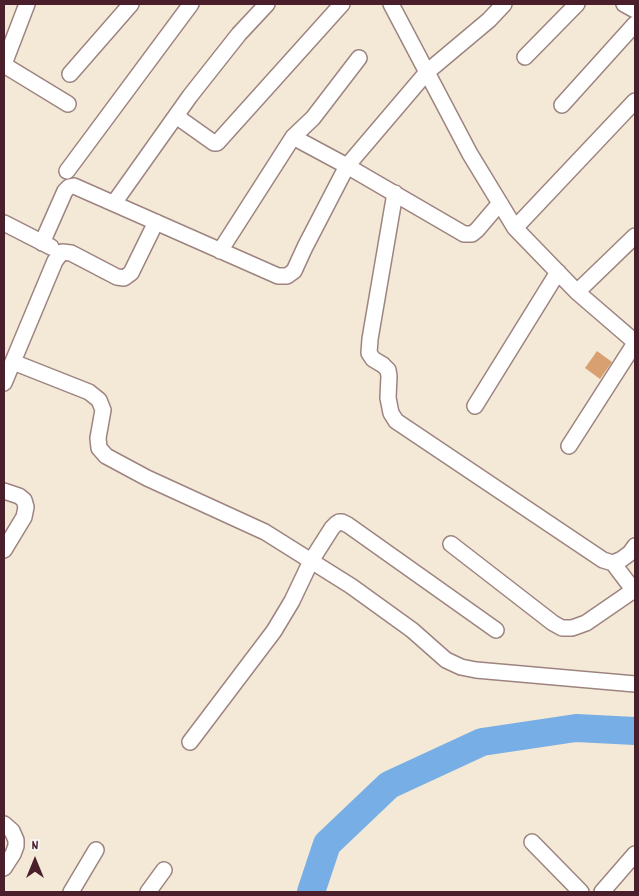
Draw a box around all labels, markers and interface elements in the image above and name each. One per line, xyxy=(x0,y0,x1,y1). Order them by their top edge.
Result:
north arrow xyxy=(10,836,60,886)
text: N xyxy=(32,836,38,856)

